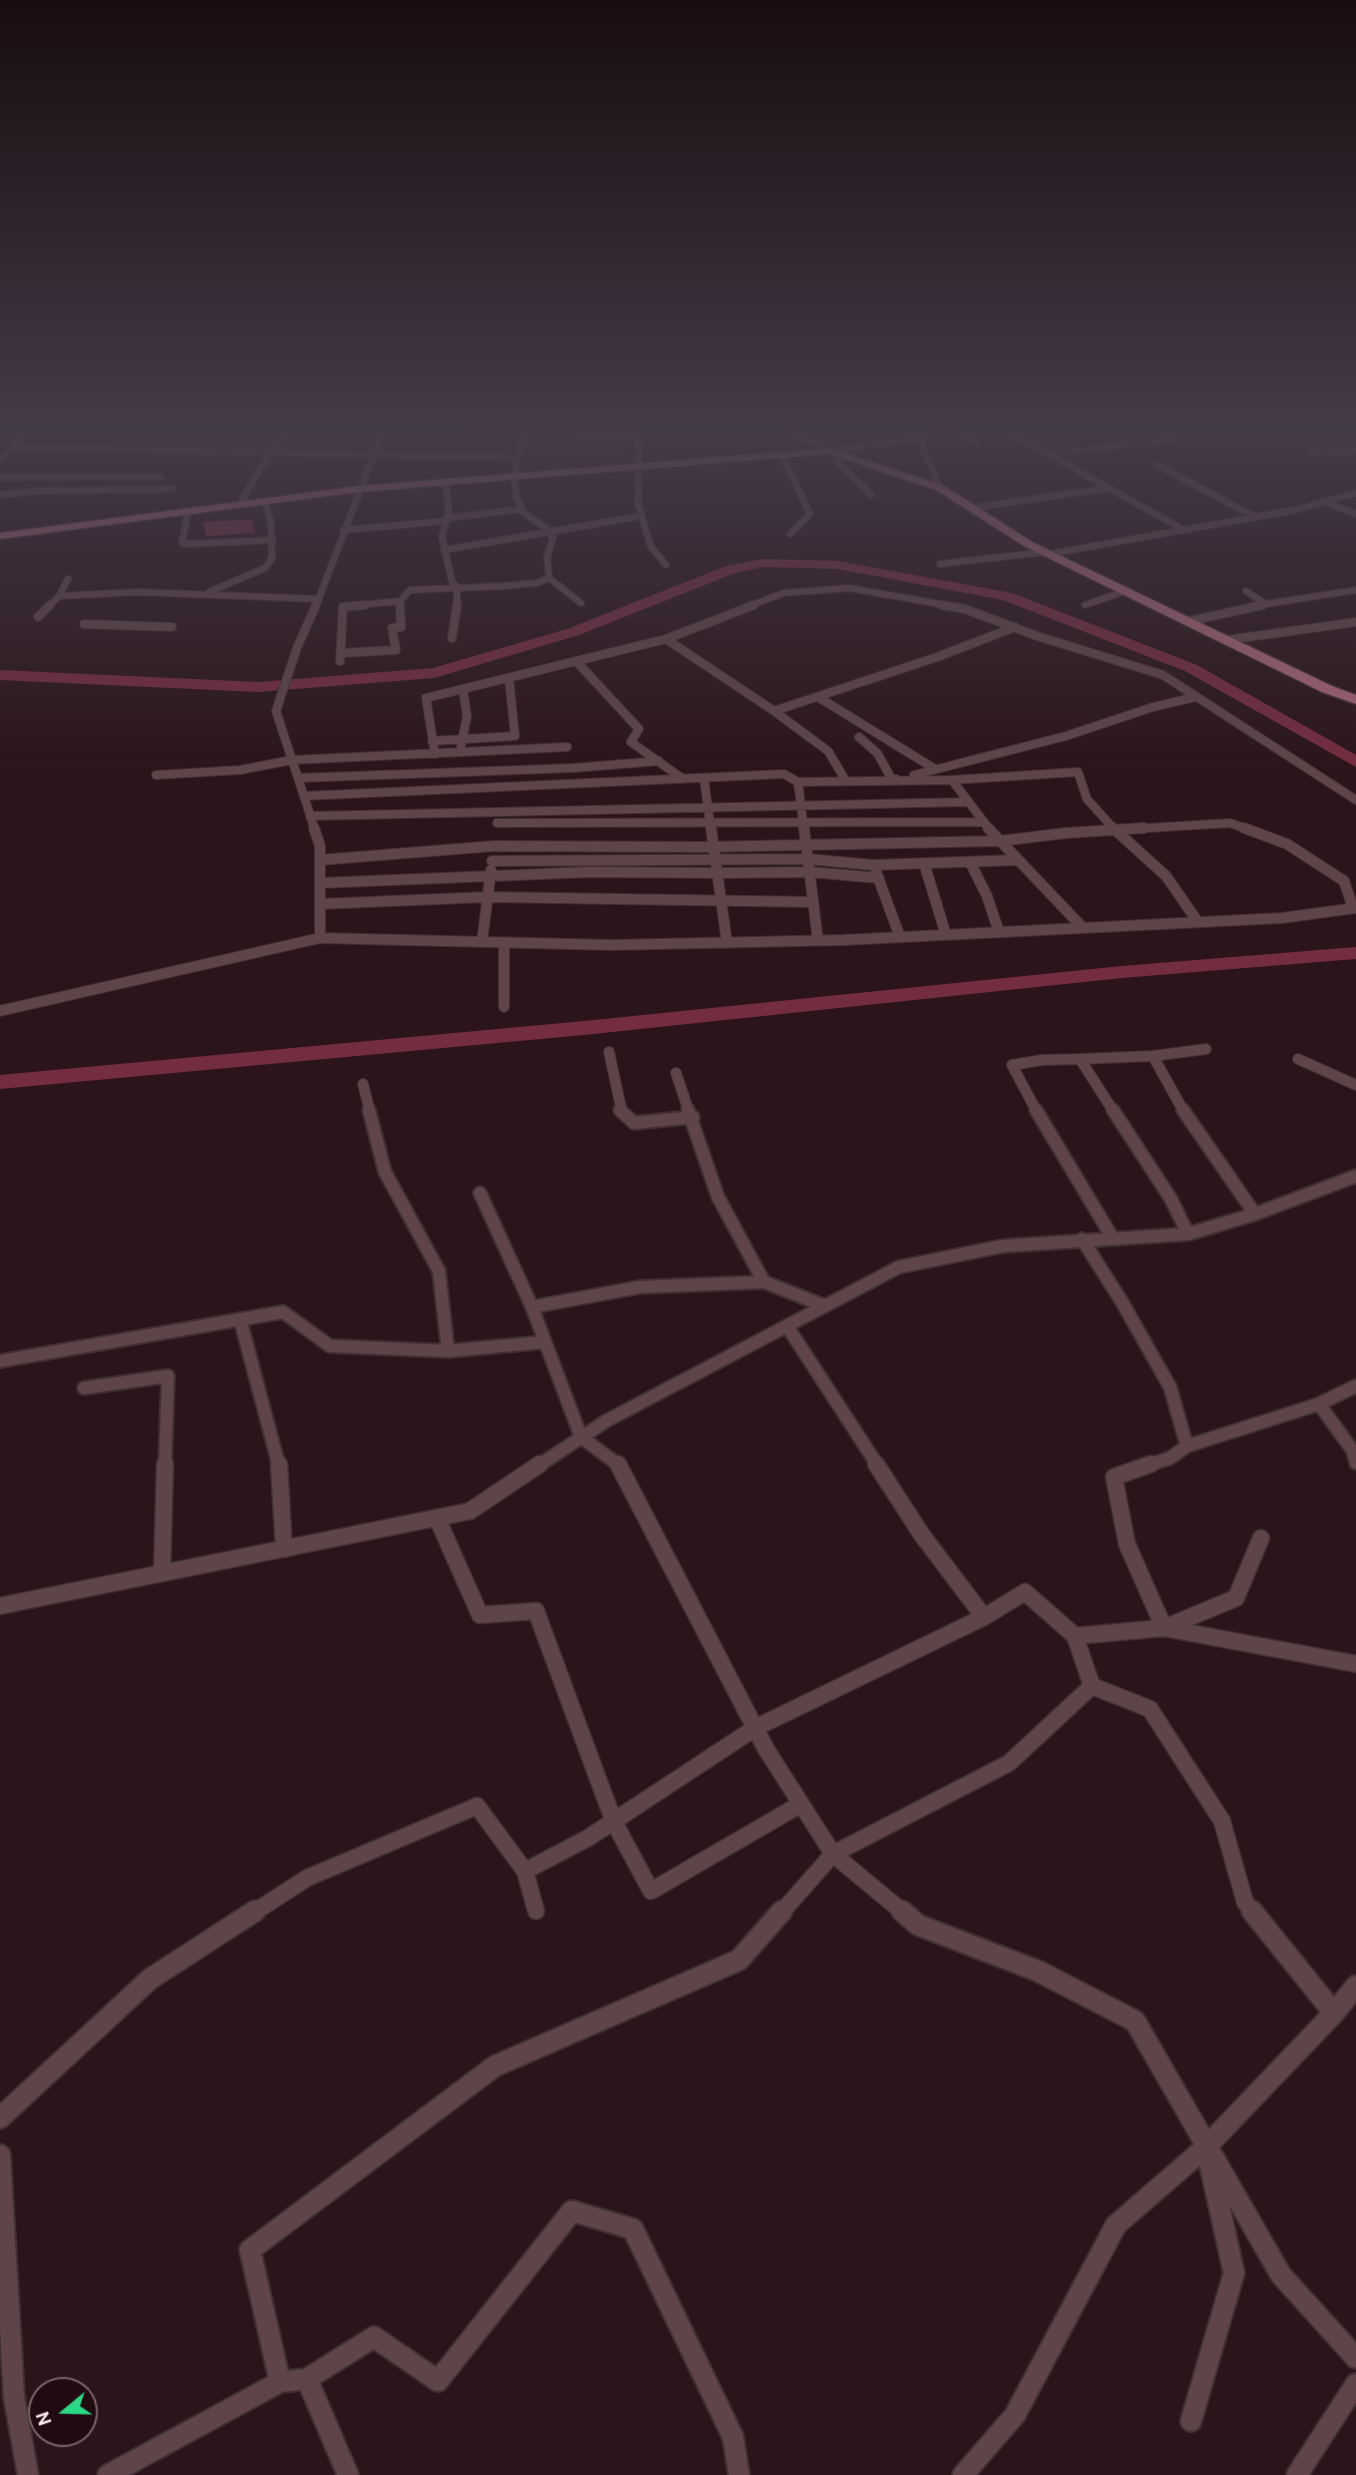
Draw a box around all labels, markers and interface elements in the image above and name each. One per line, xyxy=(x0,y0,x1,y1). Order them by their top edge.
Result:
north arrow xyxy=(28,2377,98,2447)
text: N xyxy=(31,2408,59,2429)

